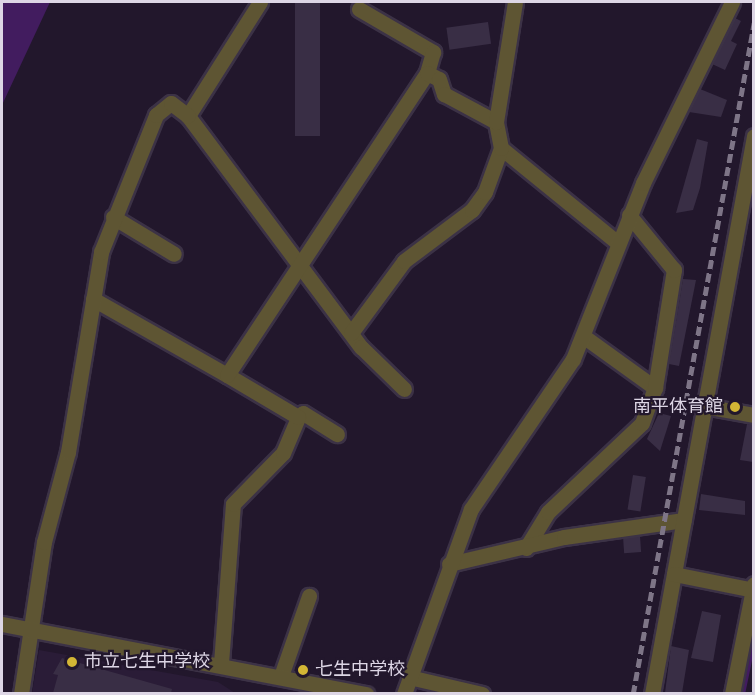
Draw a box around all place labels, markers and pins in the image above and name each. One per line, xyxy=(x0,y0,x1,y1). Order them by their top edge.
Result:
place label: 南平体育館 xyxy=(633,396,723,418)
marker: 南平体育館 xyxy=(728,400,742,414)
place label: 市立七生中学校 xyxy=(84,651,210,673)
marker: 市立七生中学校 xyxy=(65,655,79,669)
place label: 七生中学校 xyxy=(315,659,405,681)
marker: 七生中学校 xyxy=(296,663,310,677)

